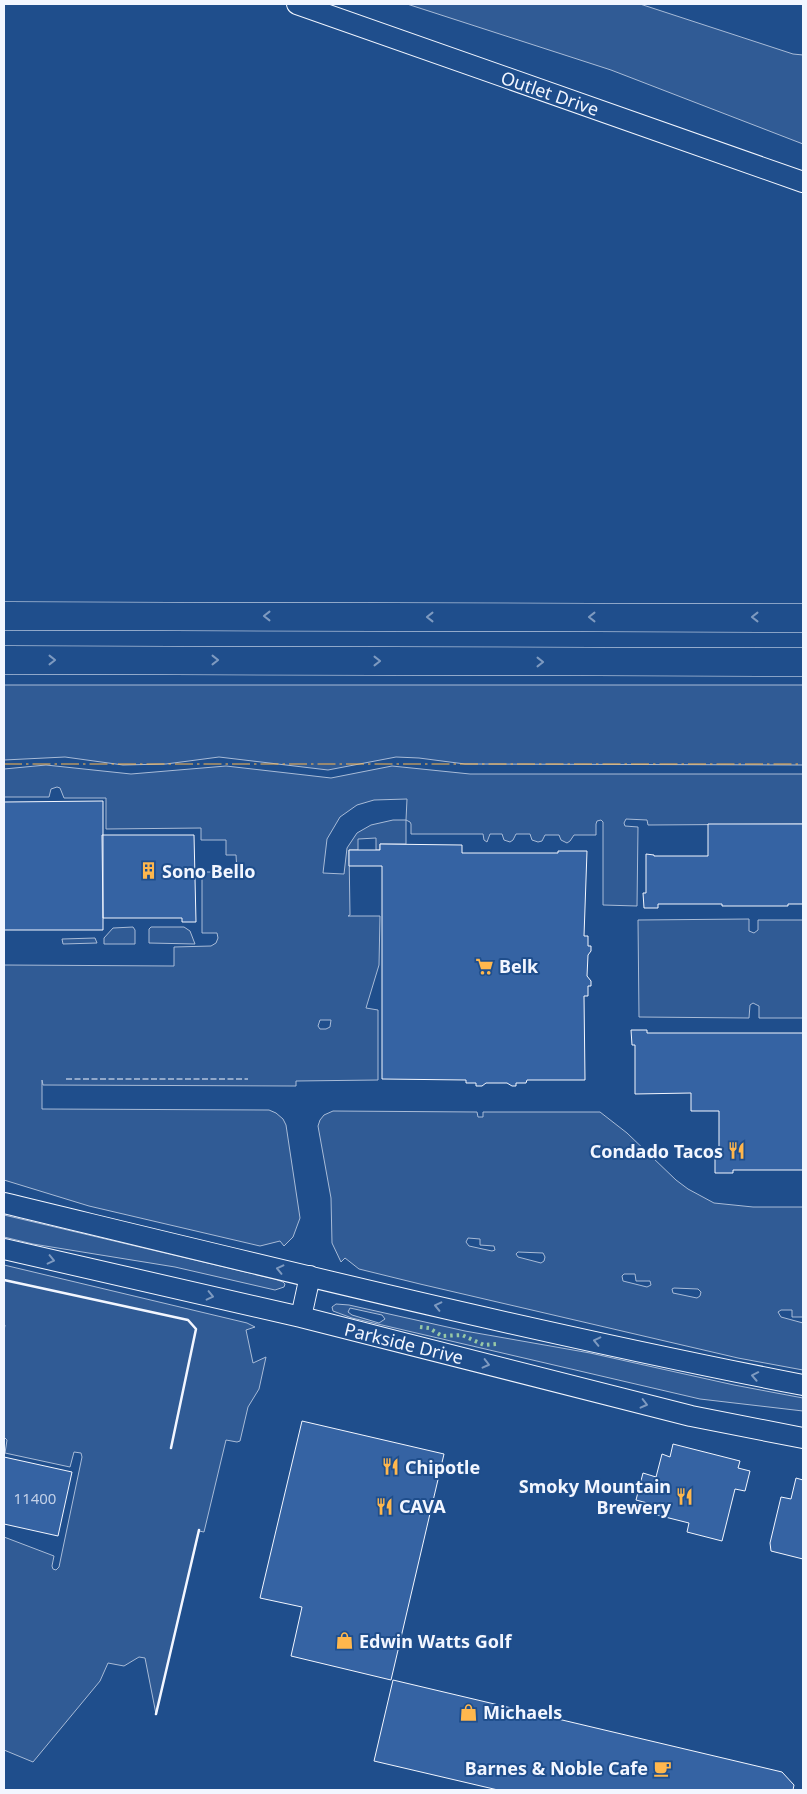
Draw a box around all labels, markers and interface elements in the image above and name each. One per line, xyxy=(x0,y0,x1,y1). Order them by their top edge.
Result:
street label: Outlet Drive xyxy=(498,65,602,121)
one-way arrow xyxy=(263,611,270,621)
one-way arrow xyxy=(425,612,433,622)
one-way arrow xyxy=(588,612,596,622)
one-way arrow xyxy=(750,612,758,622)
one-way arrow xyxy=(49,655,57,665)
one-way arrow xyxy=(211,655,219,666)
one-way arrow xyxy=(374,656,382,666)
one-way arrow xyxy=(536,657,544,667)
place label: Sono Bello xyxy=(162,859,256,883)
building icon: Sono Bello xyxy=(138,861,158,881)
place label: Belk xyxy=(499,954,539,978)
supermarket icon: Belk xyxy=(475,956,495,976)
place label: Condado Tacos xyxy=(590,1139,723,1163)
restaurant icon: Condado Tacos xyxy=(727,1141,747,1161)
one-way arrow xyxy=(47,1254,56,1265)
one-way arrow xyxy=(275,1264,284,1275)
one-way arrow xyxy=(205,1290,214,1301)
one-way arrow xyxy=(434,1301,443,1311)
street label: Parkside Drive xyxy=(342,1317,466,1369)
one-way arrow xyxy=(592,1336,601,1347)
one-way arrow xyxy=(482,1358,491,1369)
one-way arrow xyxy=(751,1371,760,1381)
one-way arrow xyxy=(639,1398,648,1409)
place label: Chipotle xyxy=(405,1455,480,1479)
restaurant icon: Chipotle xyxy=(381,1457,401,1477)
place label: Smoky Mountain Brewery xyxy=(519,1474,672,1519)
restaurant icon: Smoky Mountain Brewery xyxy=(675,1486,695,1506)
house number: 11400 xyxy=(14,1488,56,1508)
place label: CAVA xyxy=(399,1494,446,1518)
restaurant icon: CAVA xyxy=(375,1496,395,1516)
place label: Edwin Watts Golf xyxy=(359,1629,512,1653)
shop icon: Edwin Watts Golf xyxy=(335,1631,355,1651)
place label: Michaels xyxy=(483,1700,562,1724)
shop icon: Michaels xyxy=(459,1702,479,1722)
place label: Barnes & Noble Cafe xyxy=(465,1756,648,1780)
cafe icon: Barnes & Noble Cafe xyxy=(652,1758,672,1778)

